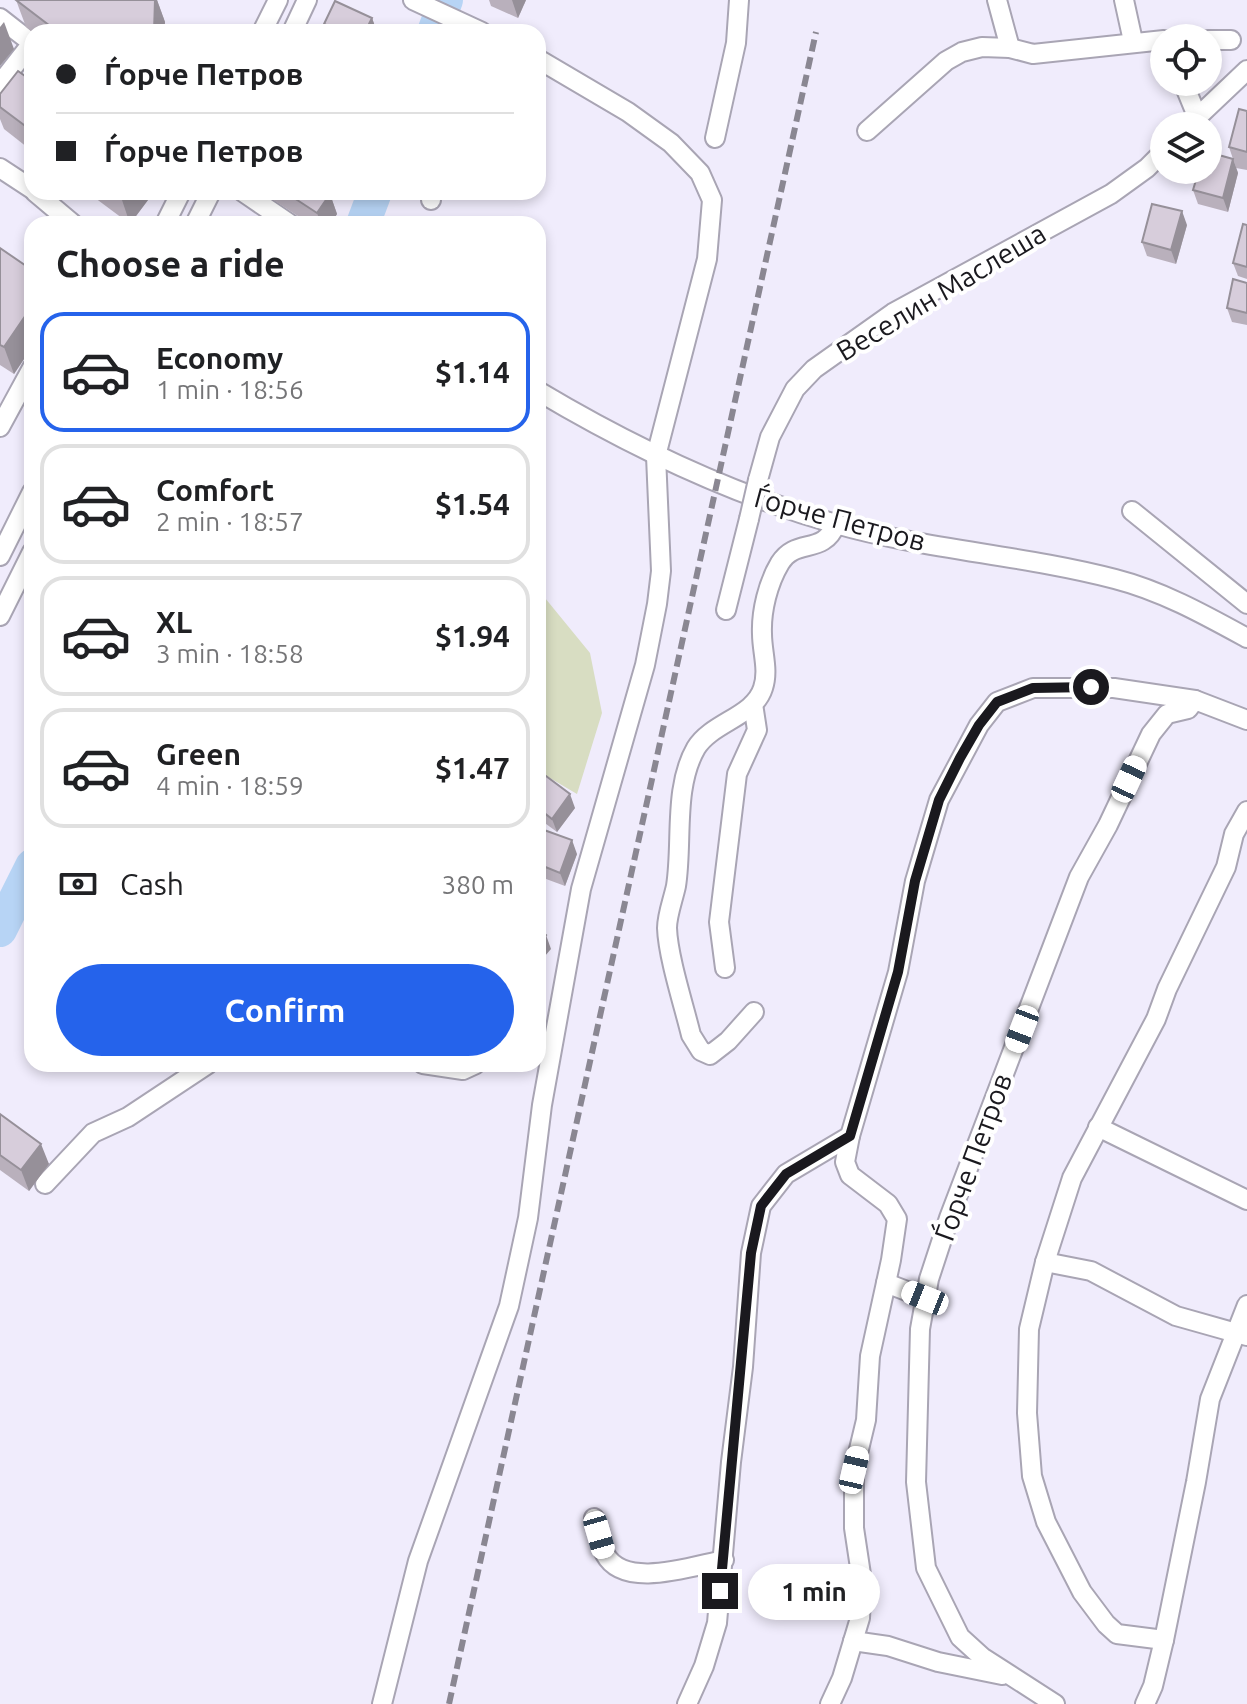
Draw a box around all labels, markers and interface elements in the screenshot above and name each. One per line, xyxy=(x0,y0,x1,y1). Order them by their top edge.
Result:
map controls xyxy=(1150,24,1222,184)
button: locate xyxy=(1150,24,1222,96)
text: Ѓорче Петров xyxy=(104,57,303,91)
button: layers xyxy=(1150,112,1222,184)
text: Ѓорче Петров xyxy=(104,134,303,168)
street label: Веселин Маслеша xyxy=(831,217,1051,366)
text: Choose a ride xyxy=(56,243,285,284)
icon: car xyxy=(60,336,132,408)
text: Economy xyxy=(156,341,283,375)
text: $1.14 xyxy=(435,355,510,389)
text: 1 min · 18:56 xyxy=(156,375,304,404)
icon: car xyxy=(60,468,132,540)
text: Comfort xyxy=(156,473,274,507)
street label: Ѓорче Петров xyxy=(751,480,929,556)
text: $1.54 xyxy=(435,487,510,521)
text: 2 min · 18:57 xyxy=(156,507,304,536)
icon: car xyxy=(60,600,132,672)
text: XL xyxy=(156,605,192,639)
text: $1.94 xyxy=(435,619,510,653)
text: 3 min · 18:58 xyxy=(156,639,304,668)
route start xyxy=(1073,669,1109,705)
icon: car xyxy=(60,732,132,804)
text: Green xyxy=(156,737,241,771)
text: $1.47 xyxy=(435,751,510,785)
car xyxy=(1108,752,1150,806)
text: 4 min · 18:59 xyxy=(156,771,304,800)
icon: cash xyxy=(56,862,100,906)
text: Cash xyxy=(120,867,184,901)
text: 380 m xyxy=(442,870,514,899)
button: Confirm xyxy=(56,964,514,1056)
car xyxy=(1002,1002,1042,1056)
street label: Ѓорче Петров xyxy=(927,1069,1017,1245)
car xyxy=(898,1278,952,1318)
car xyxy=(837,1444,871,1496)
car xyxy=(581,1509,617,1561)
callout: 1 min xyxy=(748,1563,880,1619)
route end xyxy=(702,1573,738,1609)
text: 1 min xyxy=(781,1577,847,1606)

